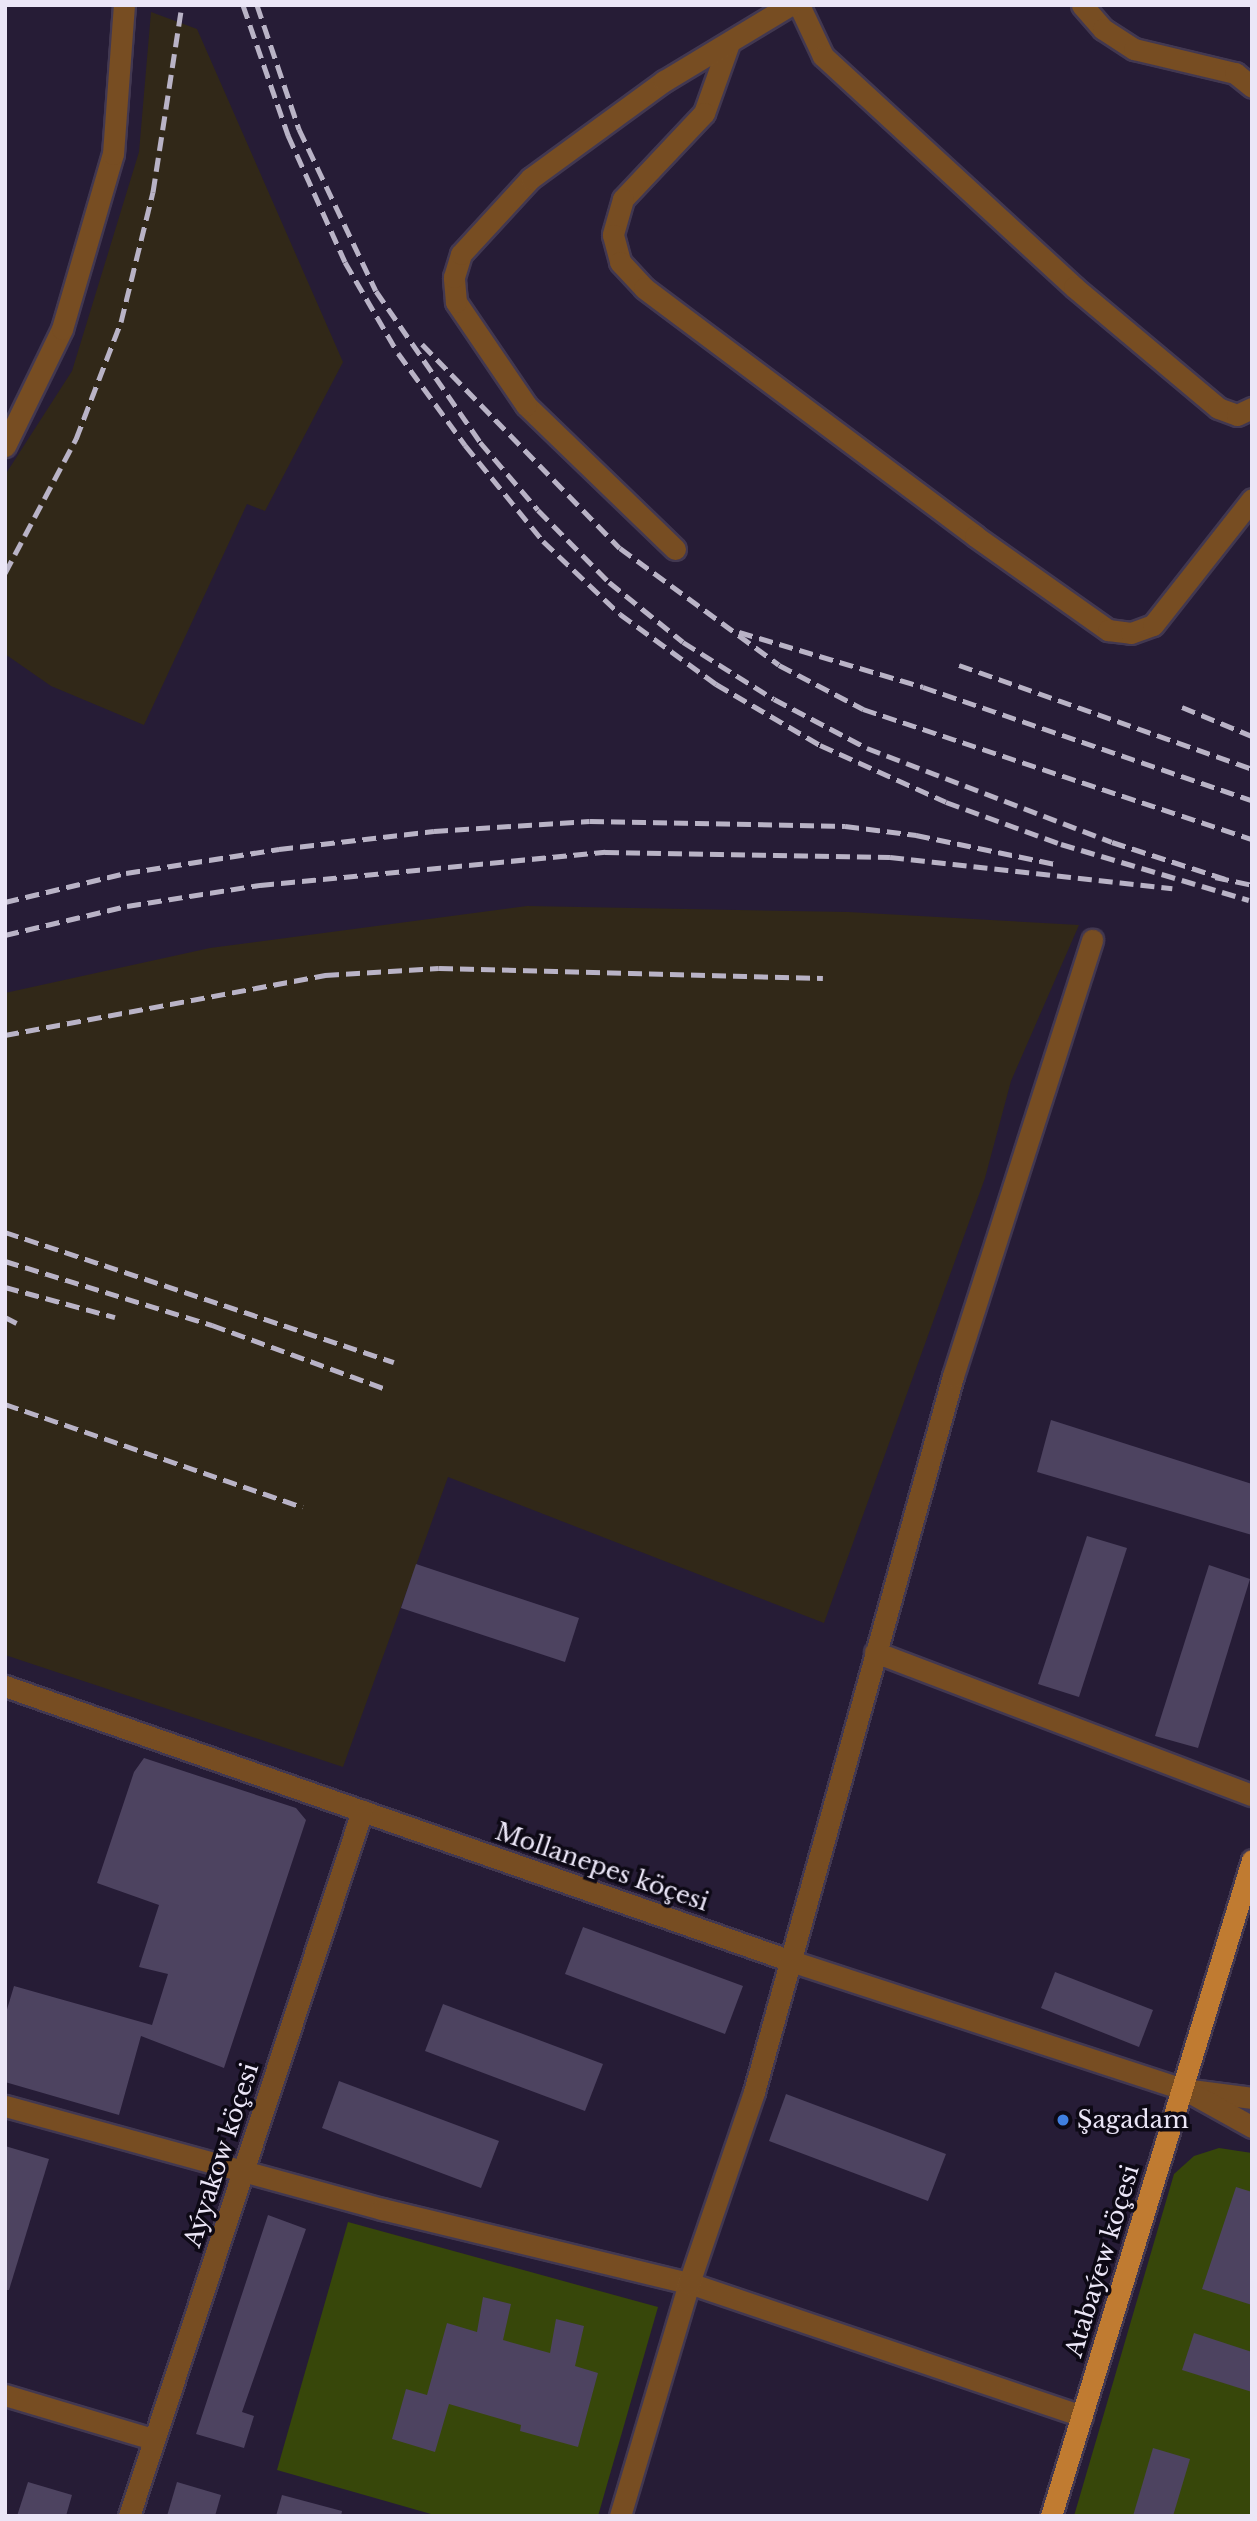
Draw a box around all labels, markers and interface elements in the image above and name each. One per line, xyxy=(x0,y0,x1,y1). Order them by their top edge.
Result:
street label: Mollanepes köçesi xyxy=(492,1817,712,1917)
street label: Aýyakow köçesi xyxy=(178,2059,264,2251)
place label: Şagadam xyxy=(1077,2106,1189,2134)
marker: Şagadam xyxy=(1055,2112,1071,2128)
street label: Atabaýew köçesi xyxy=(1059,2161,1145,2361)

